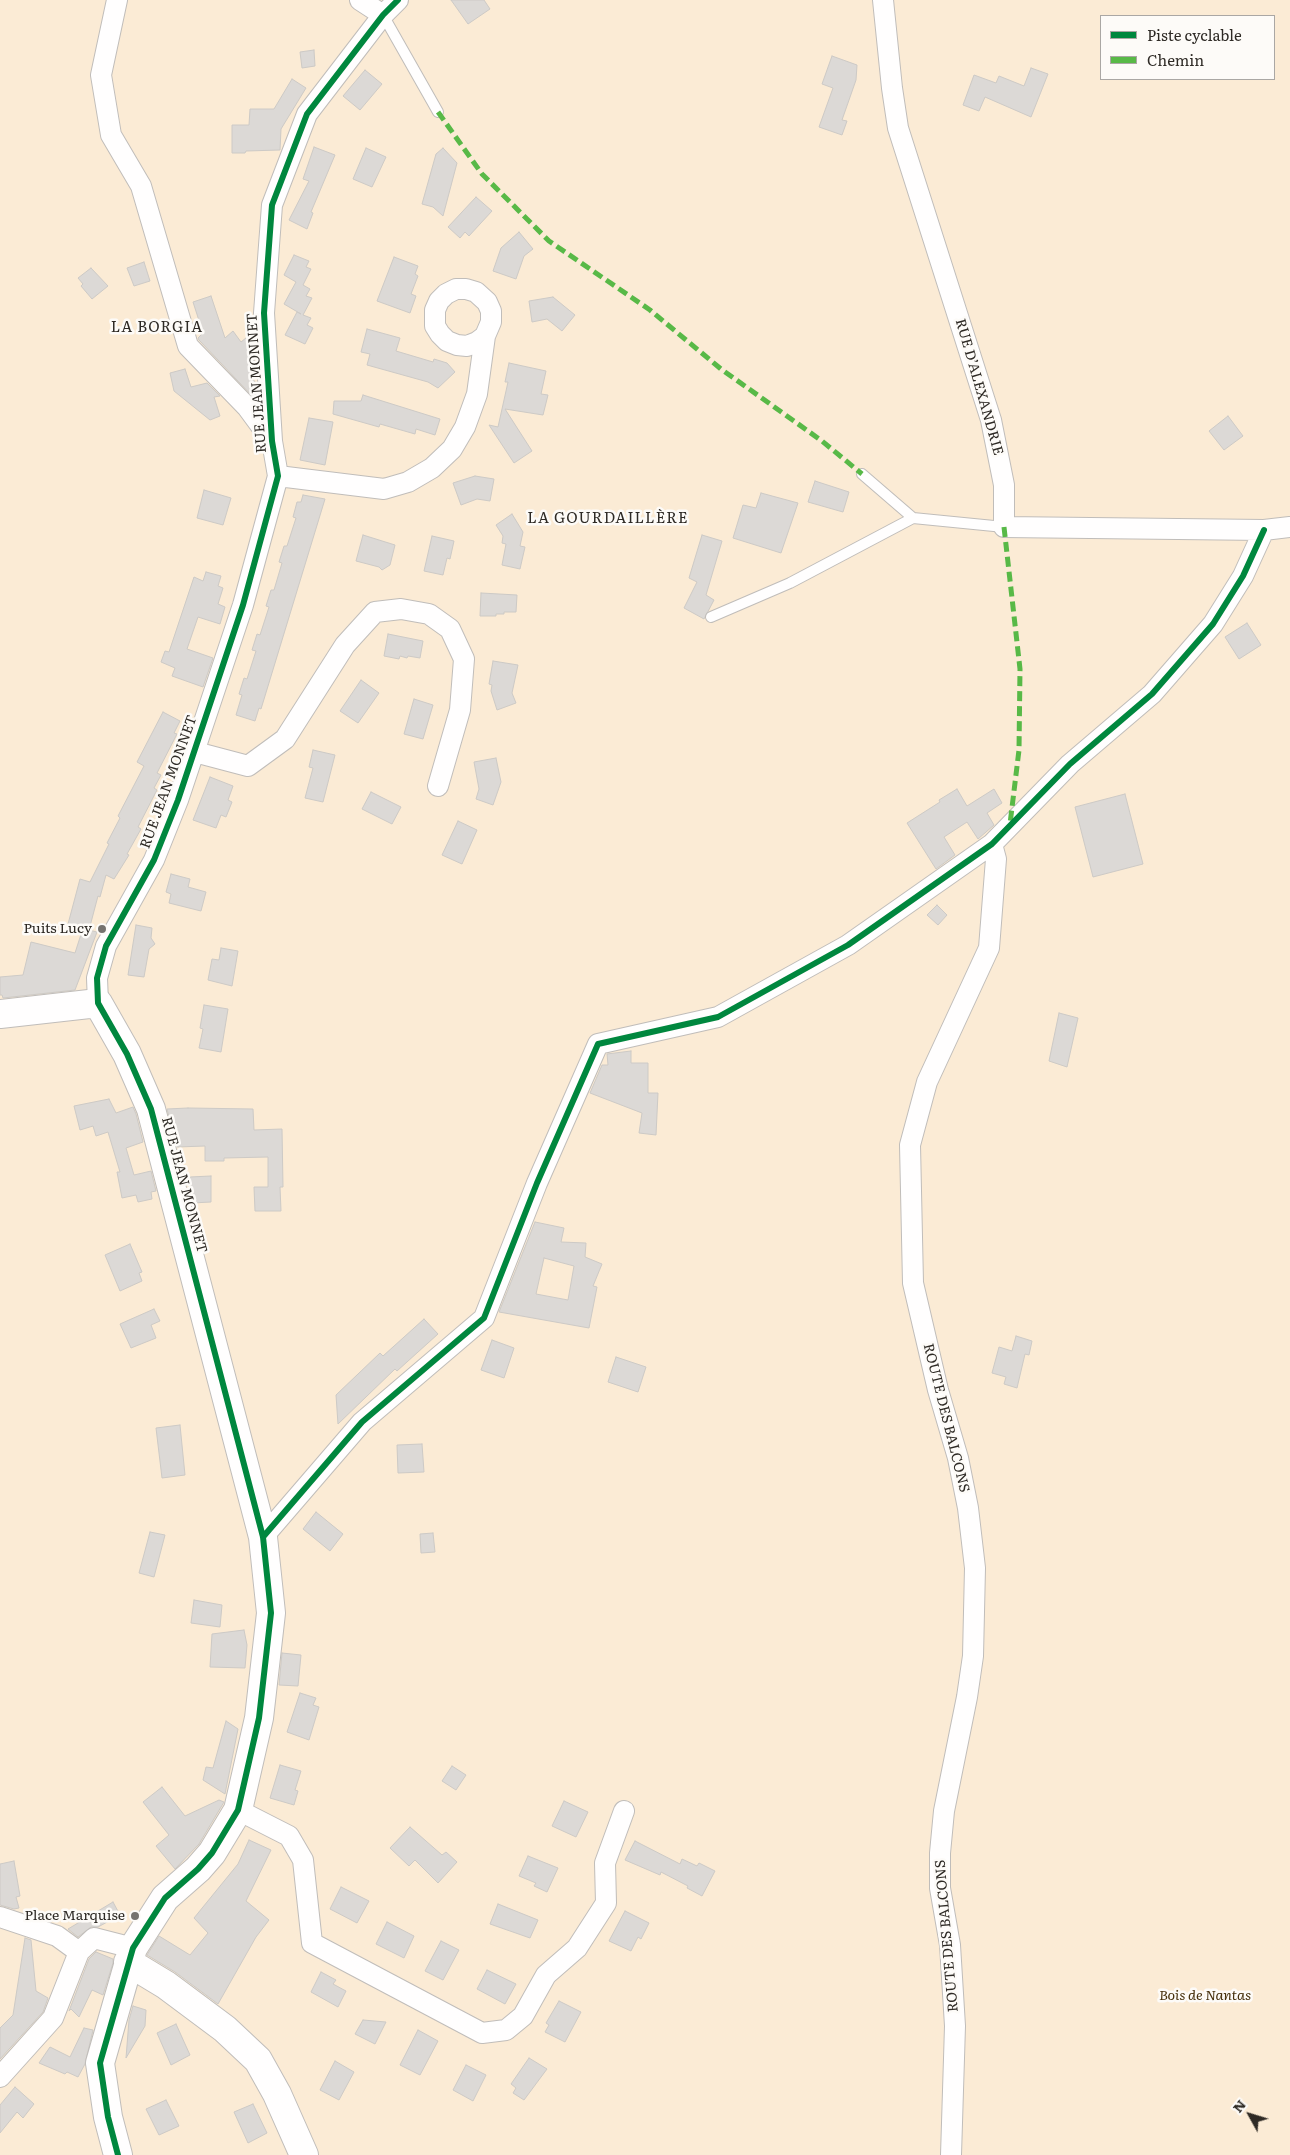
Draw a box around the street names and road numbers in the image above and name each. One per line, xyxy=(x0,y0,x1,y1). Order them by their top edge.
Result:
street label: RUE JEAN MONNET xyxy=(244,312,270,454)
street label: RUE D’ALEXANDRIE xyxy=(951,317,1007,457)
street label: RUE JEAN MONNET xyxy=(137,713,201,851)
street label: RUE JEAN MONNET xyxy=(158,1115,210,1255)
street label: ROUTE DES BALCONS xyxy=(919,1342,973,1494)
street label: ROUTE DES BALCONS xyxy=(932,1859,962,2013)

